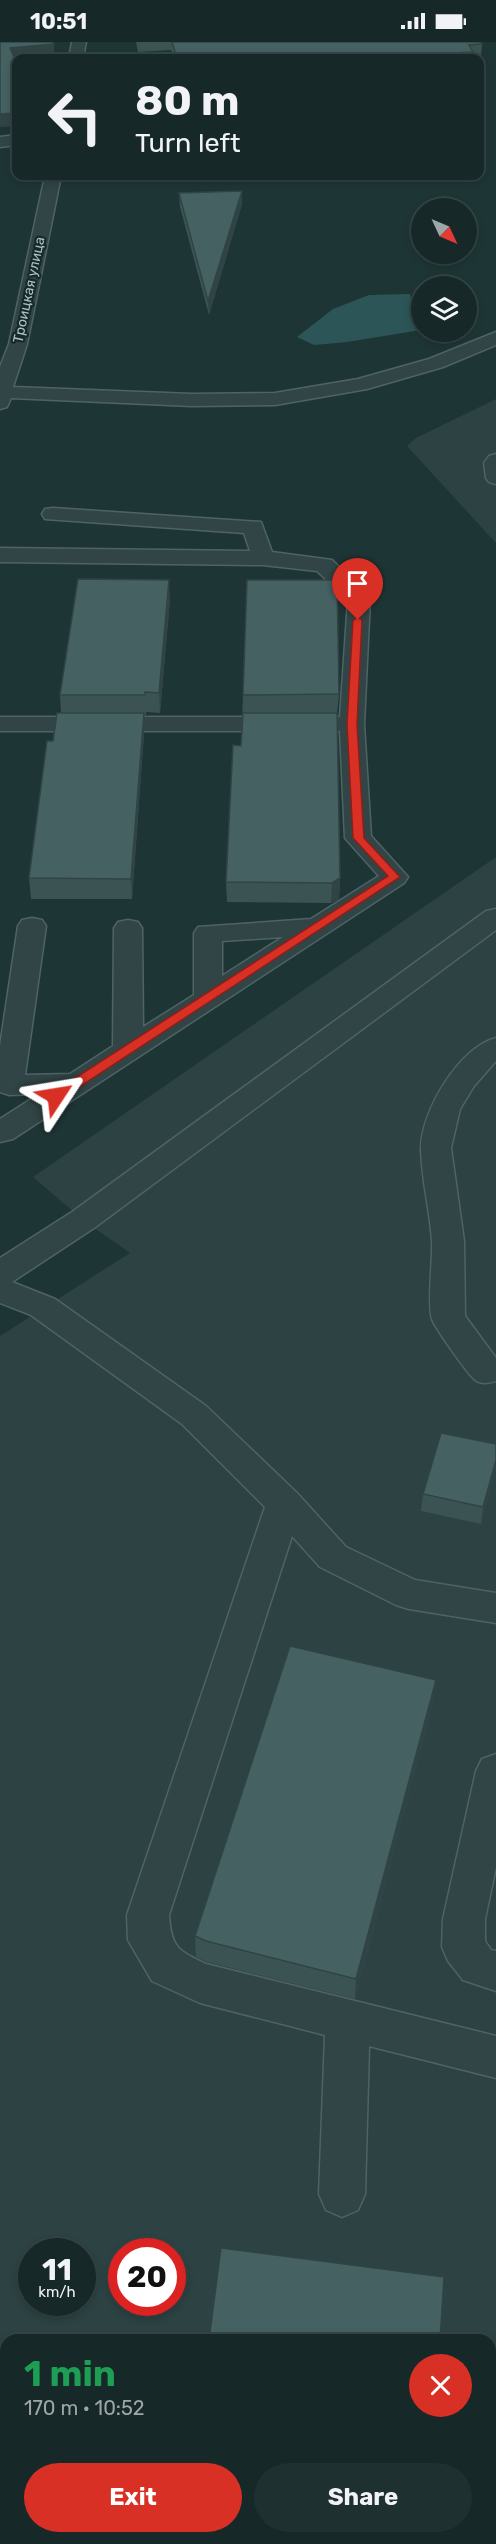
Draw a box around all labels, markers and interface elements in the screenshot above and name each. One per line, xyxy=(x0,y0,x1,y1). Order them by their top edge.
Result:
text: 10:51 xyxy=(30,8,87,35)
text: 80 m xyxy=(135,76,239,126)
icon: left xyxy=(36,78,114,156)
text: Turn left xyxy=(135,127,240,159)
north arrow xyxy=(411,198,477,264)
map controls xyxy=(411,198,477,342)
street label: Троицкая улица xyxy=(9,235,49,345)
button: layers xyxy=(411,276,477,342)
pin xyxy=(332,558,383,620)
icon: arrive xyxy=(341,567,374,600)
position arrow xyxy=(24,1064,88,1128)
speed limit sign: 20 xyxy=(108,2238,186,2316)
text: 11 xyxy=(42,2252,72,2288)
text: km/h xyxy=(38,2283,76,2301)
text: 1 min xyxy=(24,2352,116,2395)
button: close xyxy=(409,2354,472,2417)
text: 170 m · 10:52 xyxy=(24,2396,145,2420)
button: Exit xyxy=(24,2463,242,2532)
button: Share xyxy=(254,2463,472,2532)

